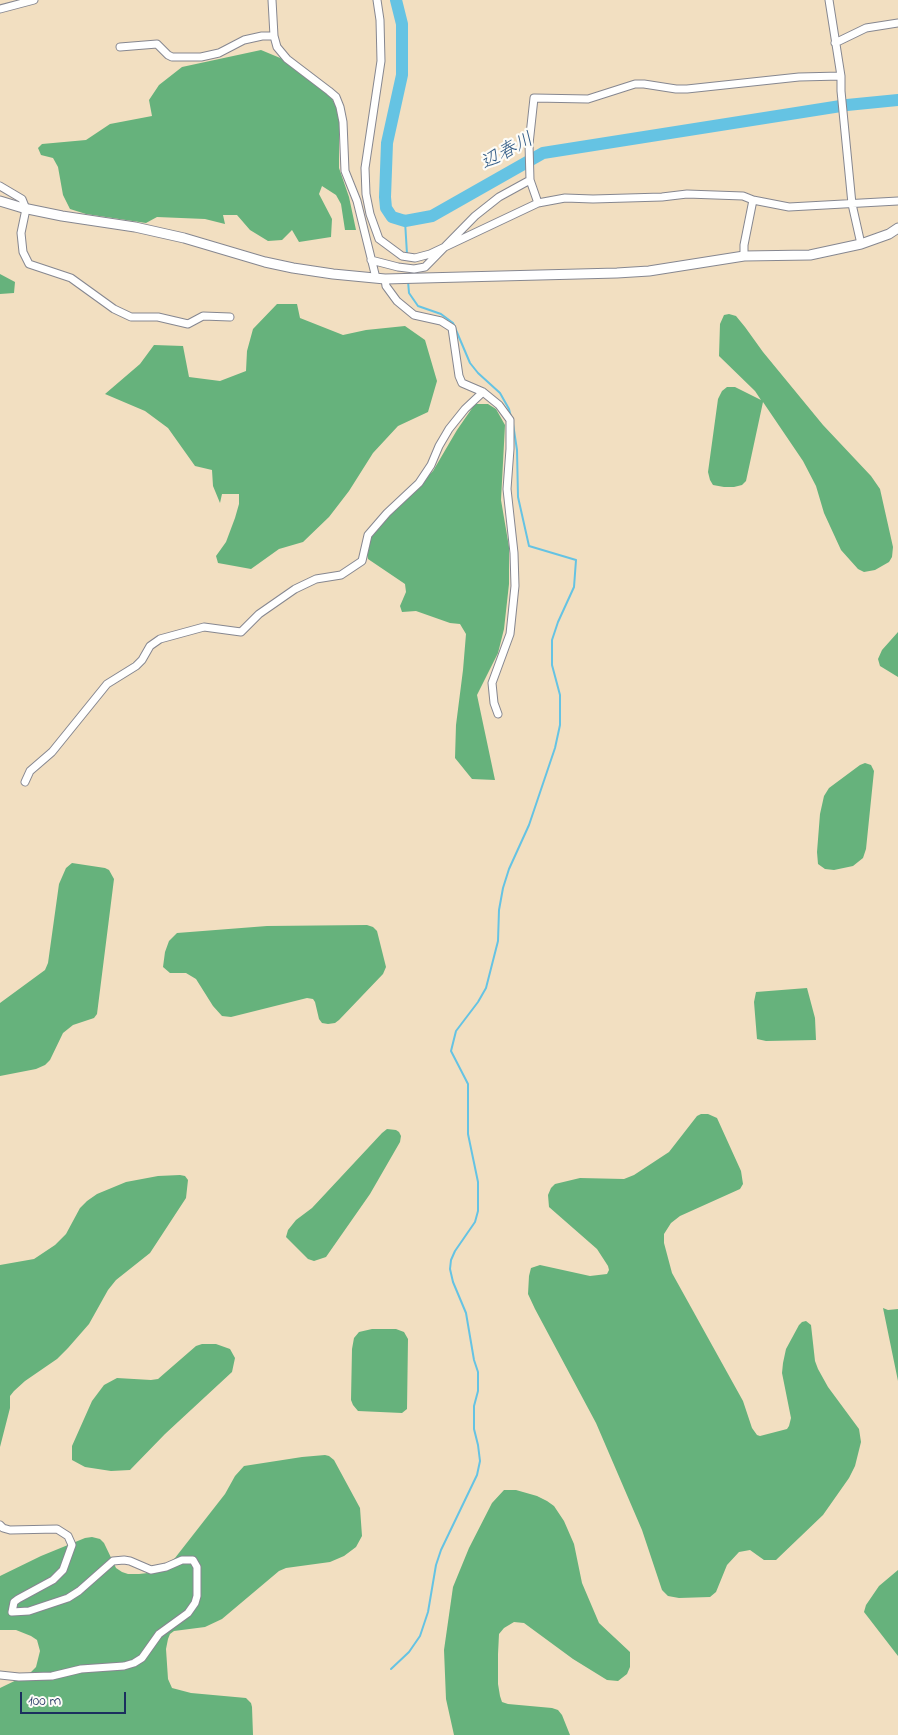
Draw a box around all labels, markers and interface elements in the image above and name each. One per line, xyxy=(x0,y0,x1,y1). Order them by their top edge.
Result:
water label: 辺春川 xyxy=(477,130,539,176)
scale bar xyxy=(22,1682,129,1714)
text: 100 m xyxy=(28,1690,61,1712)

